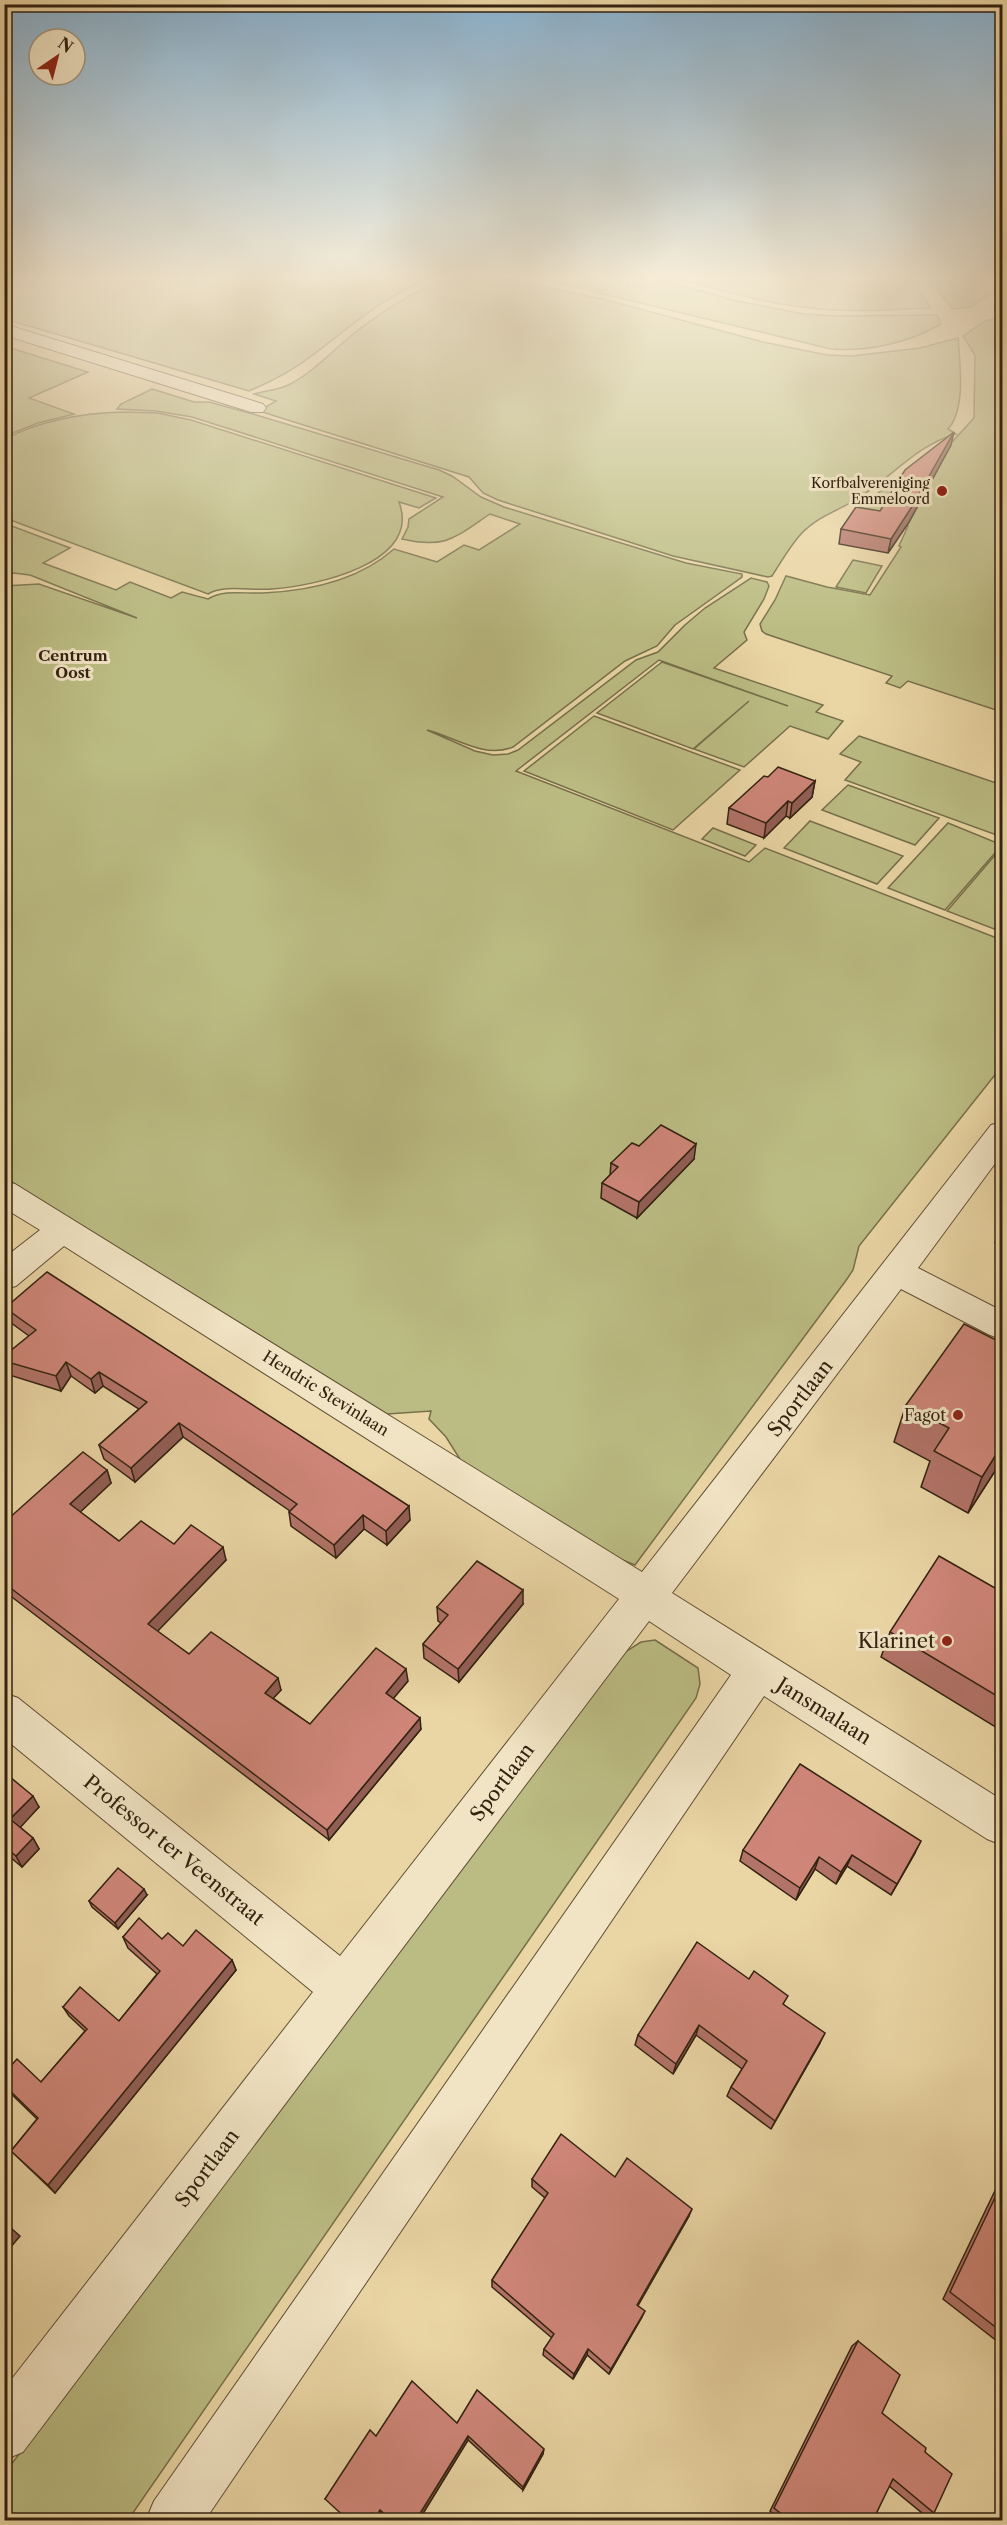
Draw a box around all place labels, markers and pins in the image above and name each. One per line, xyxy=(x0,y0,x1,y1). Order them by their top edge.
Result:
place label: Korfbalvereniging Emmeloord xyxy=(811,474,931,508)
marker: Korfbalvereniging Emmeloord xyxy=(935,484,949,498)
place label: Fagot xyxy=(904,1405,946,1425)
marker: Fagot xyxy=(951,1408,965,1422)
place label: Klarinet xyxy=(858,1629,935,1653)
marker: Klarinet xyxy=(940,1634,954,1648)

